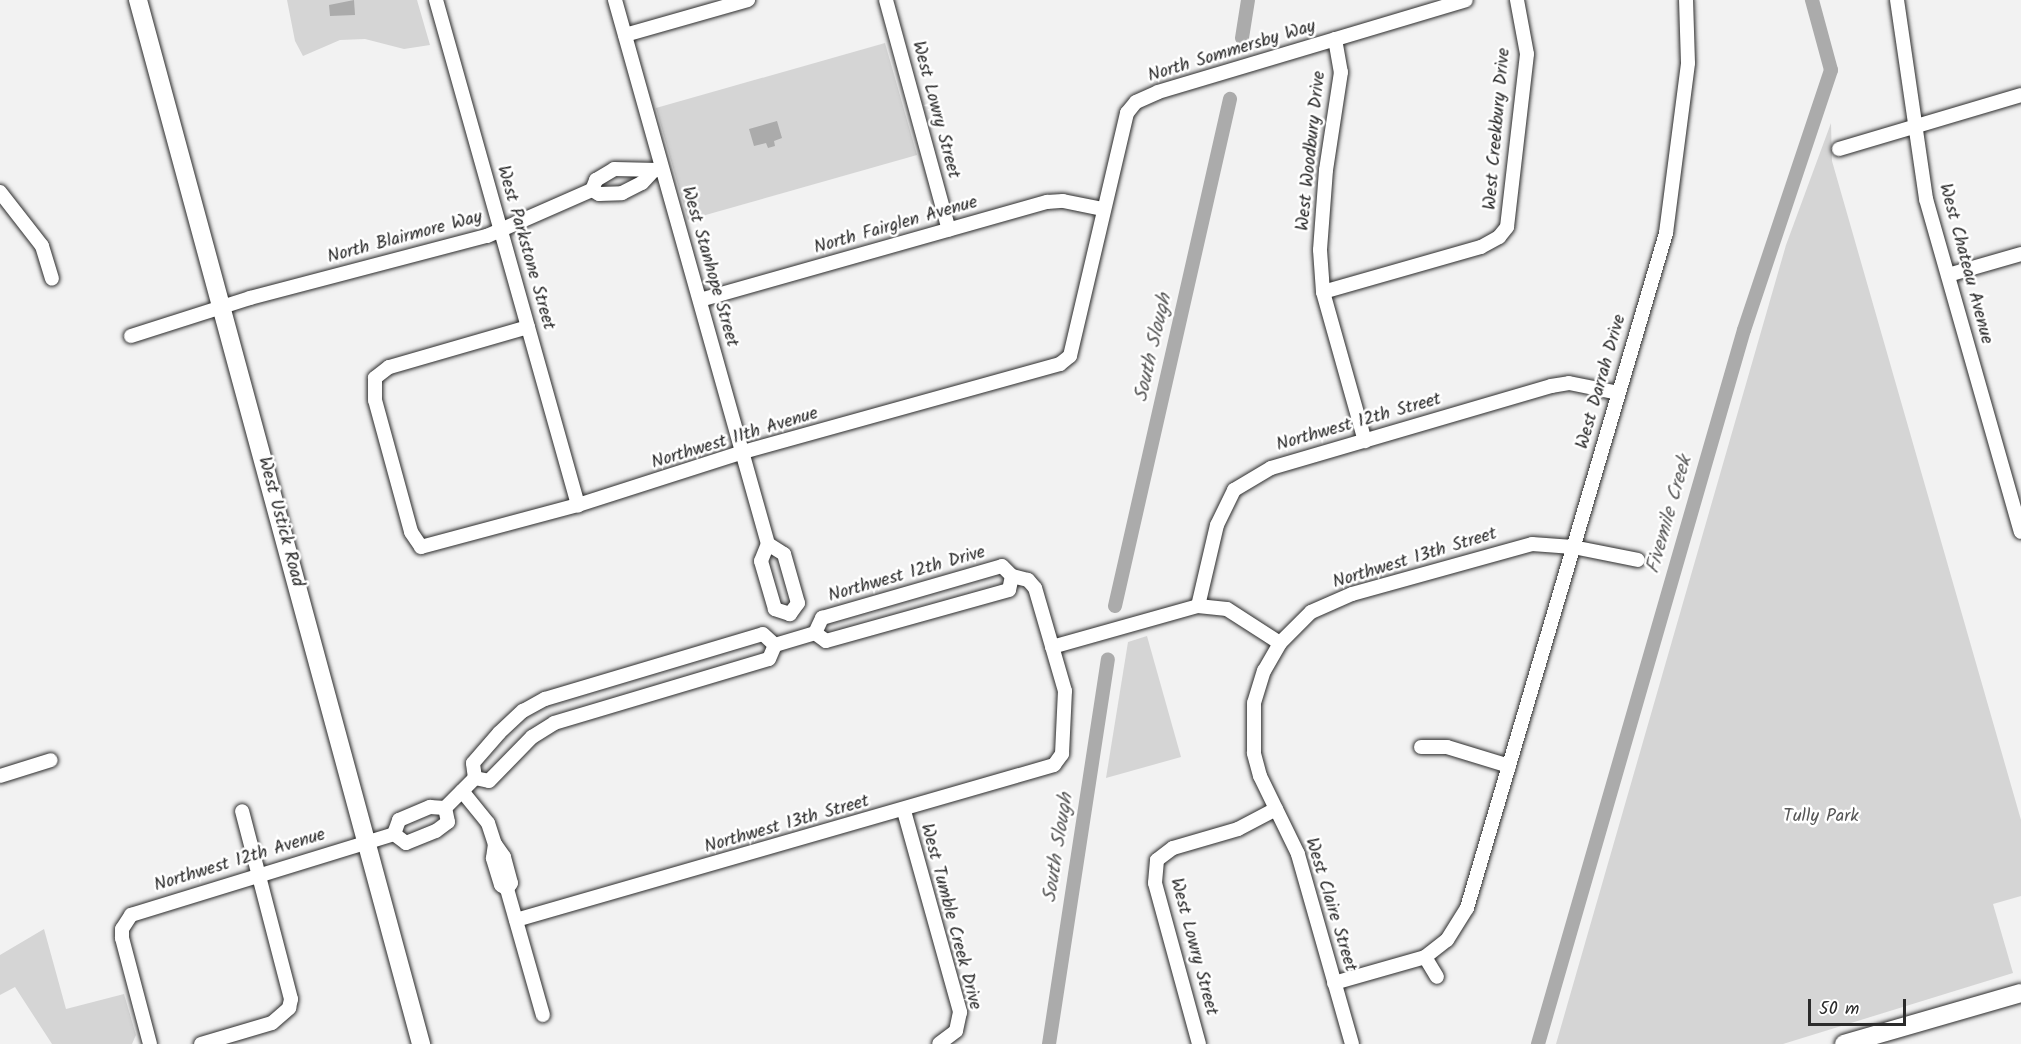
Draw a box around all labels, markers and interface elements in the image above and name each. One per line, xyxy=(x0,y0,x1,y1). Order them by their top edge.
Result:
street label: North Sommersby Way xyxy=(1146,16,1318,88)
street label: West Lowry Street xyxy=(906,39,964,181)
street label: West Creekbury Drive xyxy=(1480,47,1516,211)
street label: West Woodbury Drive xyxy=(1293,70,1331,232)
street label: West Parkstone Street xyxy=(491,163,559,333)
street label: West Chateau Avenue xyxy=(1933,181,1997,347)
street label: West Stanhope Street xyxy=(676,184,742,350)
street label: North Fairglen Avenue xyxy=(812,192,980,260)
street label: North Blairmore Way xyxy=(325,207,485,269)
water label: South Slough xyxy=(1130,292,1178,404)
street label: West Darrah Drive xyxy=(1572,312,1632,452)
street label: Northwest 12th Street xyxy=(1274,389,1444,457)
street label: Northwest 11th Avenue xyxy=(649,403,821,475)
water label: Fivemile Creek xyxy=(1642,453,1698,577)
street label: West Ustick Road xyxy=(252,455,308,589)
street label: Northwest 13th Street xyxy=(1330,524,1500,594)
street label: Northwest 12th Drive xyxy=(826,542,988,608)
street label: Northwest 13th Street xyxy=(702,791,872,859)
water label: South Slough xyxy=(1039,792,1079,904)
park label: Tully Park xyxy=(1783,806,1859,828)
street label: West Tumble Creek Drive xyxy=(915,821,985,1013)
street label: Northwest 12th Avenue xyxy=(152,825,328,897)
street label: West Claire Street xyxy=(1299,835,1361,975)
street label: West Lowry Street xyxy=(1164,876,1222,1018)
scale bar xyxy=(1811,987,1908,1025)
text: 50 m xyxy=(1819,995,1859,1024)

